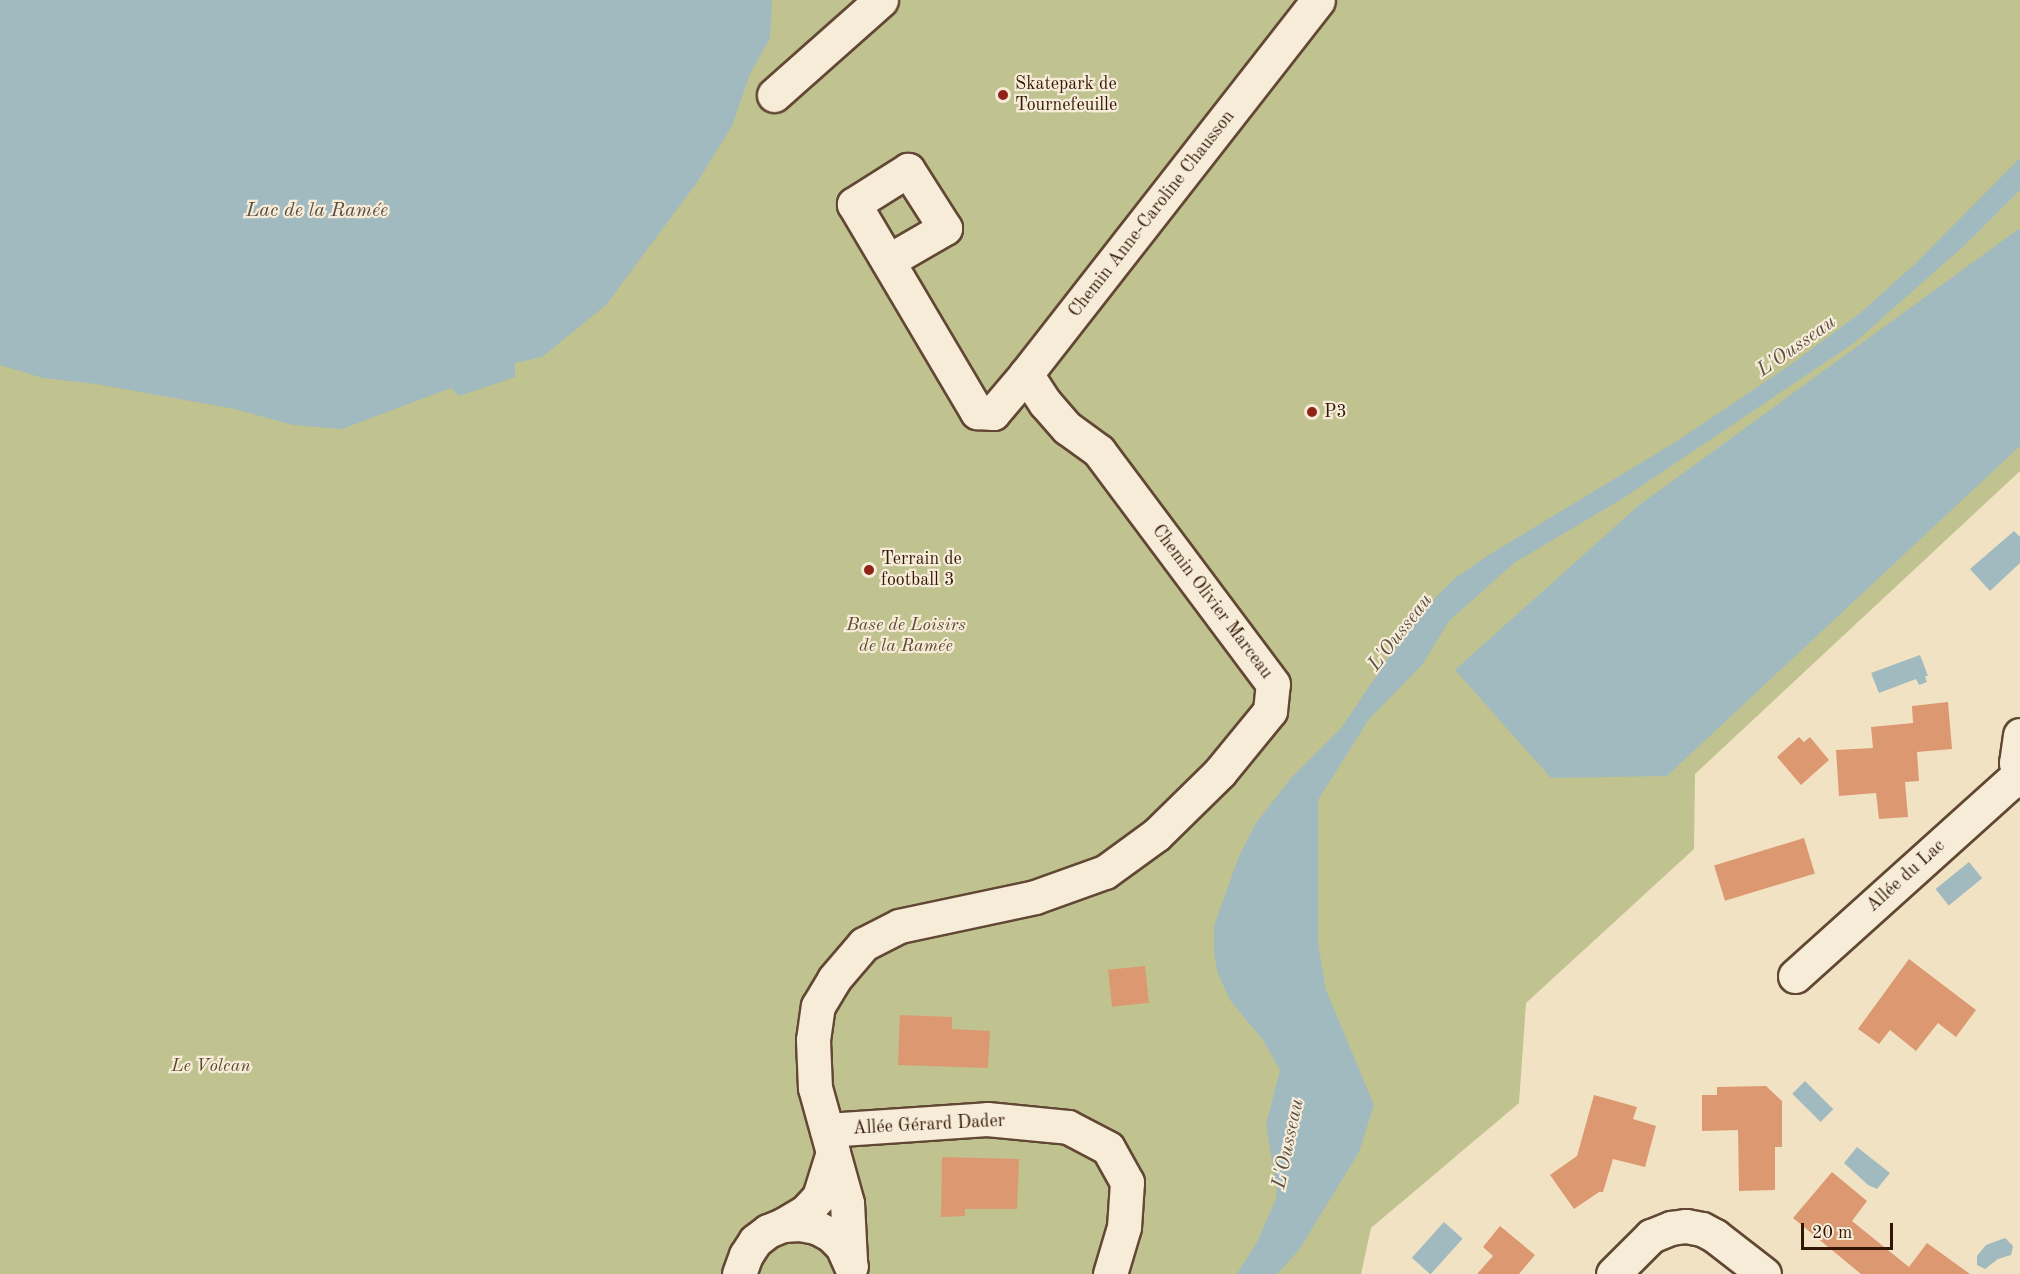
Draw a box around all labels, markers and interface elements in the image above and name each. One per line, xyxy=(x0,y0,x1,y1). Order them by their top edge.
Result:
place label: Skatepark de Tournefeuille xyxy=(1015,74,1117,116)
marker: Skatepark de Tournefeuille xyxy=(996,88,1010,102)
street label: Chemin Anne-Caroline Chausson xyxy=(1064,106,1240,322)
water label: Lac de la Ramée xyxy=(246,199,388,223)
water label: L'Ousseau xyxy=(1753,311,1841,383)
place label: P3 xyxy=(1324,401,1347,423)
marker: P3 xyxy=(1305,405,1319,419)
street label: Chemin Olivier Marceau xyxy=(1147,521,1277,683)
place label: Terrain de football 3 xyxy=(881,549,962,592)
marker: Terrain de football 3 xyxy=(862,563,876,577)
water label: L'Ousseau xyxy=(1363,590,1439,676)
park label: Base de Loisirs de la Ramée xyxy=(846,615,966,658)
street label: Allée du Lac xyxy=(1862,835,1950,917)
park label: Le Volcan xyxy=(171,1055,251,1077)
water label: L'Ousseau xyxy=(1268,1097,1310,1191)
street label: Allée Gérard Dader xyxy=(852,1110,1006,1140)
scale bar xyxy=(1804,1211,1896,1249)
text: 20 m xyxy=(1812,1224,1852,1242)

